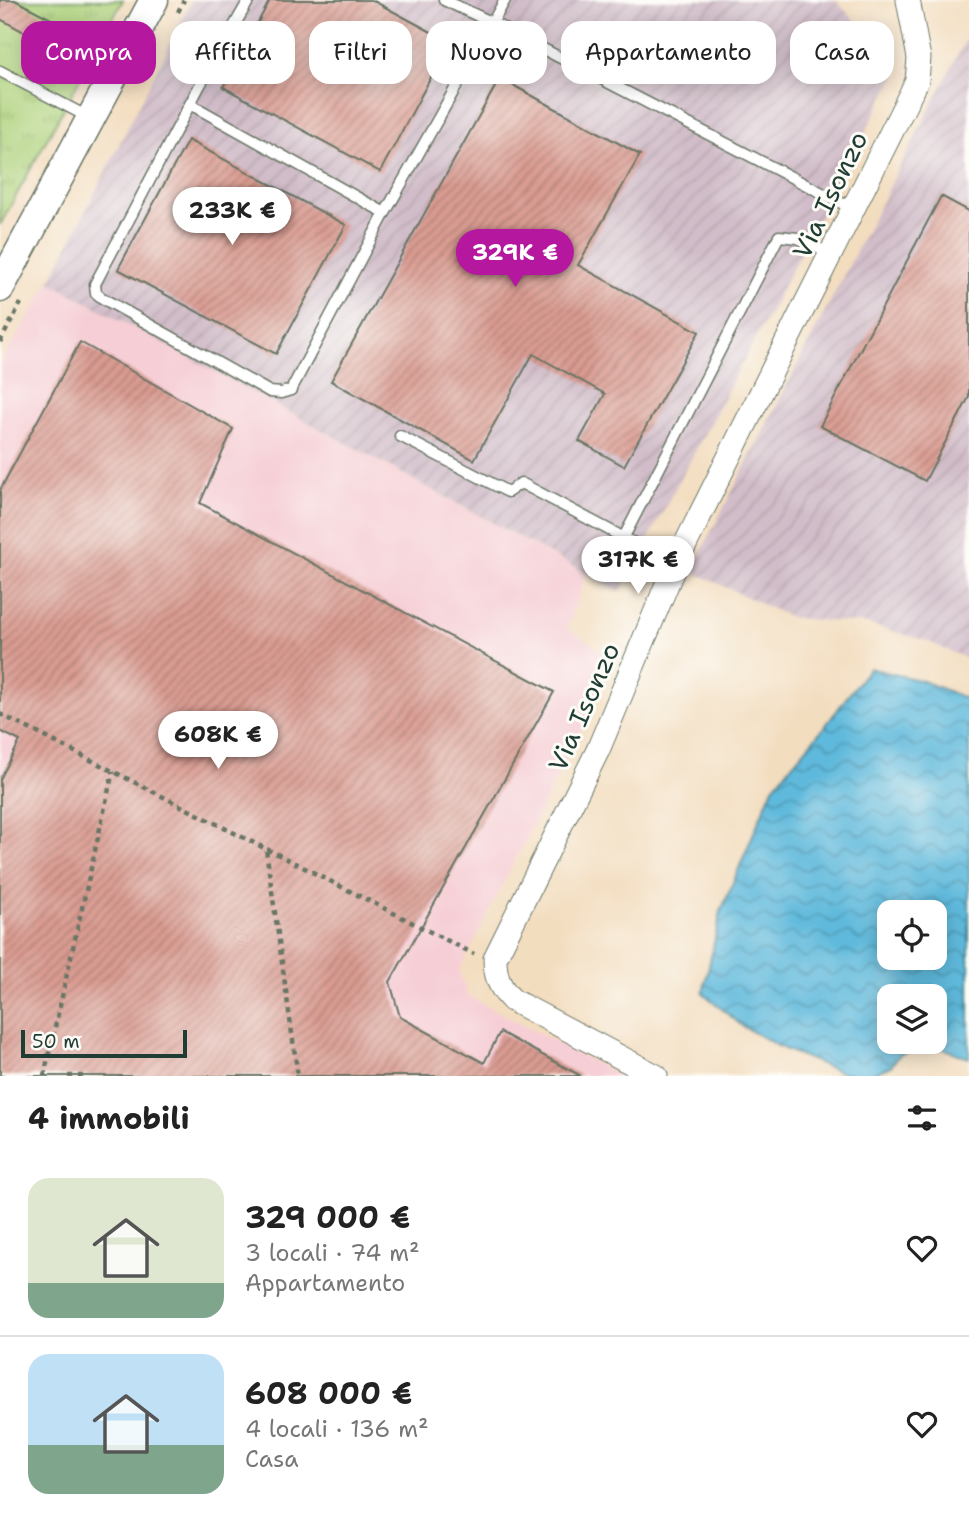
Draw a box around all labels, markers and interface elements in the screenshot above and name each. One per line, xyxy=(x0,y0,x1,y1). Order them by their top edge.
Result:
chip: Compra xyxy=(21,21,156,84)
chip: Affitta xyxy=(170,21,295,84)
chip: Filtri xyxy=(309,21,412,84)
chip: Nuovo xyxy=(426,21,547,84)
chip: Appartamento xyxy=(561,21,776,84)
chip: Casa xyxy=(790,21,894,84)
street label: Via Isonzo xyxy=(784,125,875,264)
pin: 233K € xyxy=(175,188,289,247)
text: 233K € xyxy=(188,195,276,225)
pin: 329K € xyxy=(458,230,572,289)
text: 329K € xyxy=(472,237,558,267)
pin: 317K € xyxy=(581,536,695,596)
text: 317K € xyxy=(597,544,679,574)
street label: Via Isonzo xyxy=(540,637,628,777)
pin: 608K € xyxy=(161,712,275,771)
text: 608K € xyxy=(174,719,262,749)
map controls xyxy=(877,900,947,1054)
button: locate xyxy=(877,900,947,970)
button: layers xyxy=(877,984,947,1054)
scale bar xyxy=(21,1027,187,1059)
text: 50 m xyxy=(32,1029,80,1054)
text: 4 immobili xyxy=(28,1098,190,1139)
icon: filters xyxy=(903,1099,941,1137)
text: 329 000 € xyxy=(245,1197,410,1238)
icon: home xyxy=(84,1206,168,1290)
icon: heart xyxy=(903,1229,941,1267)
text: 3 locali · 74 m² xyxy=(245,1238,420,1268)
text: Appartamento xyxy=(245,1268,405,1298)
text: 608 000 € xyxy=(245,1373,412,1414)
icon: home xyxy=(84,1382,168,1466)
icon: heart xyxy=(903,1405,941,1443)
text: 4 locali · 136 m² xyxy=(245,1414,429,1444)
text: Casa xyxy=(245,1444,298,1474)

